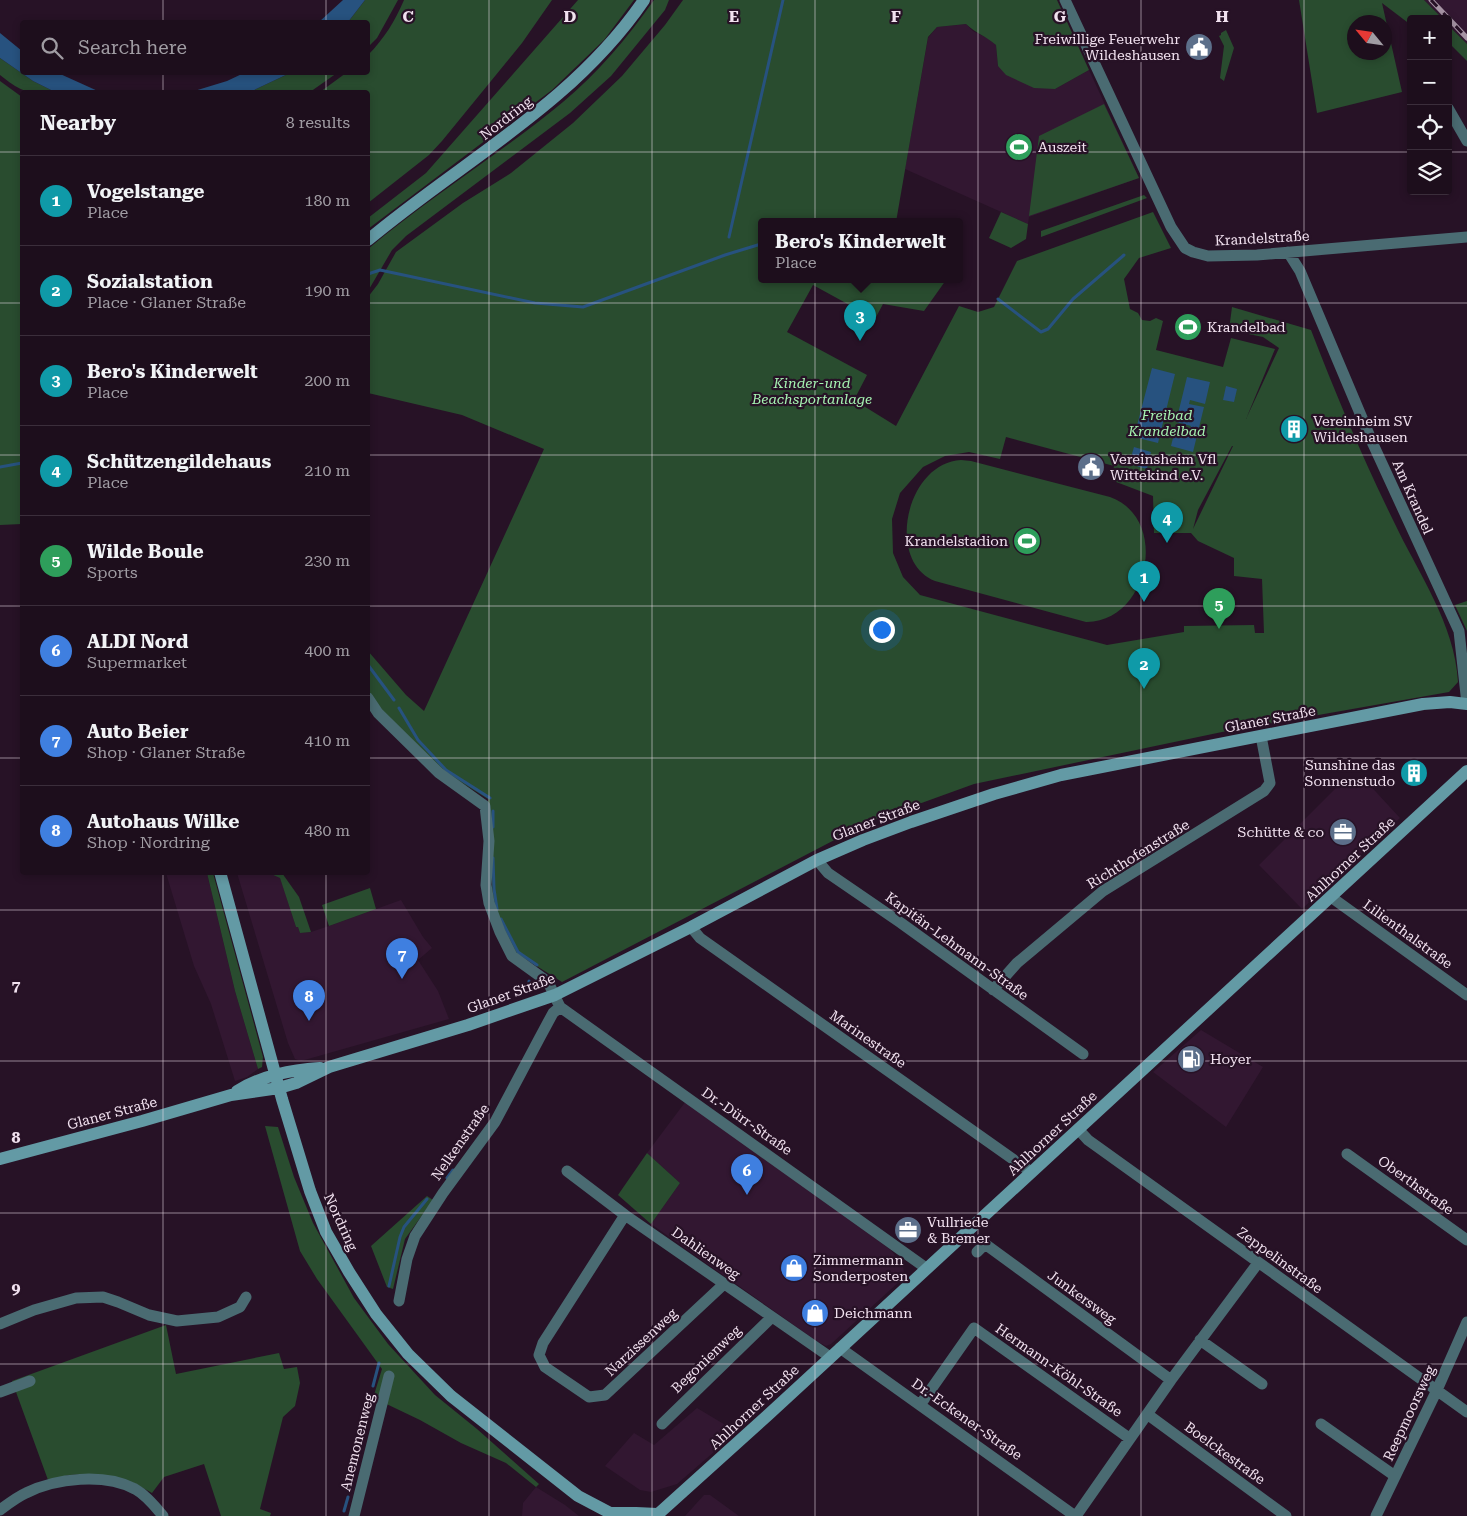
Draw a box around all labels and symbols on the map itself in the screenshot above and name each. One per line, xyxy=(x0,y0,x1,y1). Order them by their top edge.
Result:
text: C xyxy=(402,7,414,26)
text: D xyxy=(564,7,577,26)
text: E xyxy=(729,7,739,26)
text: F xyxy=(891,7,901,26)
text: G xyxy=(1054,7,1067,26)
text: H xyxy=(1215,7,1229,26)
north arrow xyxy=(1347,15,1392,60)
place label: Freiwillige Feuerwehr Wildeshausen xyxy=(1034,31,1180,63)
public building icon: Freiwillige Feuerwehr Wildeshausen xyxy=(1184,32,1214,62)
street label: Nordring xyxy=(477,93,535,143)
sports icon: Auszeit xyxy=(1004,132,1034,162)
place label: Auszeit xyxy=(1038,139,1087,155)
street label: Krandelstraße xyxy=(1214,228,1310,248)
pin: 3 xyxy=(844,300,876,341)
sports icon: Krandelbad xyxy=(1173,312,1203,342)
place label: Krandelbad xyxy=(1207,319,1286,335)
park label: Kinder-und Beachsportanlage xyxy=(751,375,872,407)
park label: Freibad Krandelbad xyxy=(1127,407,1206,439)
place label: Vereinheim SV Wildeshausen xyxy=(1313,413,1412,445)
building icon: Vereinheim SV Wildeshausen xyxy=(1279,414,1309,444)
place label: Vereinsheim Vfl Wittekind e.V. xyxy=(1110,451,1217,483)
public building icon: Vereinsheim Vfl Wittekind e.V. xyxy=(1076,452,1106,482)
street label: Am Krandel xyxy=(1390,457,1437,537)
pin: 4 xyxy=(1151,502,1183,543)
sports icon: Krandelstadion xyxy=(1012,526,1042,556)
place label: Krandelstadion xyxy=(904,533,1008,549)
pin: 1 xyxy=(1128,561,1160,602)
pin: 5 xyxy=(1203,588,1235,629)
your location xyxy=(869,617,895,643)
pin: 2 xyxy=(1128,648,1160,689)
street label: Glaner Straße xyxy=(1223,702,1317,736)
place label: Sunshine das Sonnenstudo xyxy=(1305,757,1395,789)
building icon: Sunshine das Sonnenstudo xyxy=(1399,758,1429,788)
street label: Glaner Straße xyxy=(830,796,922,844)
street label: Ahlhorner Straße xyxy=(1302,813,1398,904)
street label: Richthofenstraße xyxy=(1084,816,1192,892)
office icon: Schütte & co xyxy=(1328,817,1358,847)
place label: Schütte & co xyxy=(1238,824,1324,840)
street label: Kapitän-Lehmann-Straße xyxy=(882,889,1032,1003)
street label: Lilienthalstraße xyxy=(1360,896,1456,972)
pin: 7 xyxy=(386,938,418,979)
street label: Glaner Straße xyxy=(465,970,557,1016)
text: 7 xyxy=(12,976,21,995)
pin: 8 xyxy=(293,980,325,1021)
street label: Marinestraße xyxy=(827,1007,909,1071)
fuel station icon: Hoyer xyxy=(1176,1044,1206,1074)
place label: Hoyer xyxy=(1210,1051,1252,1067)
street label: Dr.-Dürr-Straße xyxy=(699,1084,796,1158)
street label: Ahlhorner Straße xyxy=(1004,1087,1100,1178)
street label: Glaner Straße xyxy=(65,1093,159,1133)
street label: Nelkenstraße xyxy=(428,1100,492,1183)
text: 8 xyxy=(12,1128,21,1147)
street label: Oberthstraße xyxy=(1375,1152,1457,1218)
pin: 6 xyxy=(731,1154,763,1195)
street label: Nordring xyxy=(321,1191,361,1253)
place label: Vullriede & Bremer xyxy=(927,1214,990,1246)
office icon: Vullriede & Bremer xyxy=(893,1215,923,1245)
street label: Dahlienweg xyxy=(669,1224,743,1282)
street label: Zeppelinstraße xyxy=(1234,1224,1326,1297)
place label: Zimmermann Sonderposten xyxy=(813,1252,908,1284)
shop icon: Zimmermann Sonderposten xyxy=(779,1253,809,1283)
street label: Junkersweg xyxy=(1045,1267,1119,1327)
text: 9 xyxy=(12,1279,21,1298)
shop icon: Deichmann xyxy=(800,1298,830,1328)
street label: Narzissenweg xyxy=(602,1305,680,1379)
place label: Deichmann xyxy=(834,1305,912,1321)
street label: Hermann-Köhl-Straße xyxy=(993,1320,1126,1420)
street label: Begonienweg xyxy=(668,1322,744,1396)
street label: Ahlhorner Straße xyxy=(706,1361,802,1452)
street label: Reepmoorsweg xyxy=(1380,1363,1438,1463)
street label: Dr.-Eckener-Straße xyxy=(909,1375,1026,1463)
street label: Anemonenweg xyxy=(337,1391,377,1493)
street label: Boelckestraße xyxy=(1182,1418,1269,1488)

